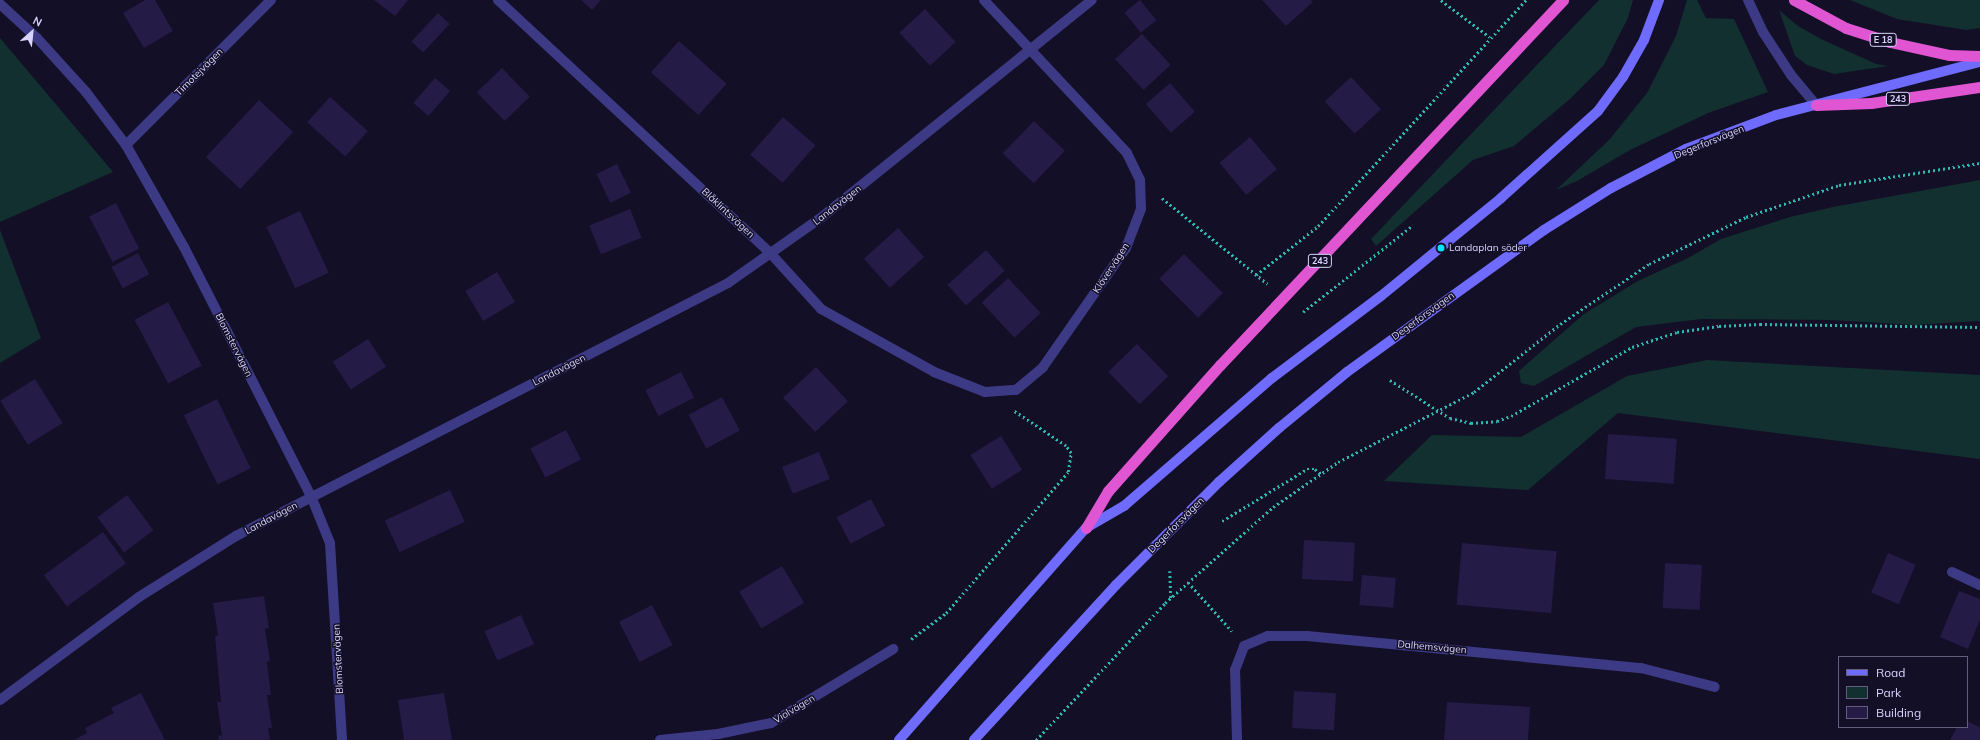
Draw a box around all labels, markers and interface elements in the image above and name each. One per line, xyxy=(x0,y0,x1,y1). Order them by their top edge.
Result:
north arrow xyxy=(12,12,52,52)
text: N xyxy=(31,13,44,29)
road number: E 18 xyxy=(1869,33,1897,47)
street label: Timotejvägen xyxy=(173,46,225,98)
road number: 243 xyxy=(1885,92,1911,106)
street label: Degerforsvägen xyxy=(1672,123,1746,161)
street label: Landavägen xyxy=(810,182,864,228)
street label: Blåklintsvägen xyxy=(699,185,757,241)
street label: Klövervägen xyxy=(1090,241,1132,295)
place label: Landaplan söder xyxy=(1449,242,1527,254)
marker: Landaplan söder xyxy=(1436,243,1446,253)
road number: 243 xyxy=(1307,254,1333,268)
street label: Degerforsvägen xyxy=(1389,289,1457,343)
street label: Blomstervägen xyxy=(213,311,255,379)
street label: Landavägen xyxy=(530,352,588,388)
street label: Degerforsvägen xyxy=(1145,494,1207,556)
street label: Landavägen xyxy=(243,499,299,537)
street label: Blomstervägen xyxy=(330,624,346,694)
street label: Dalhemsvägen xyxy=(1397,638,1467,656)
legend xyxy=(1838,656,1968,728)
text: Road xyxy=(1876,665,1905,680)
text: Park xyxy=(1876,685,1901,700)
street label: Violvägen xyxy=(771,692,817,726)
text: Building xyxy=(1876,705,1921,720)

